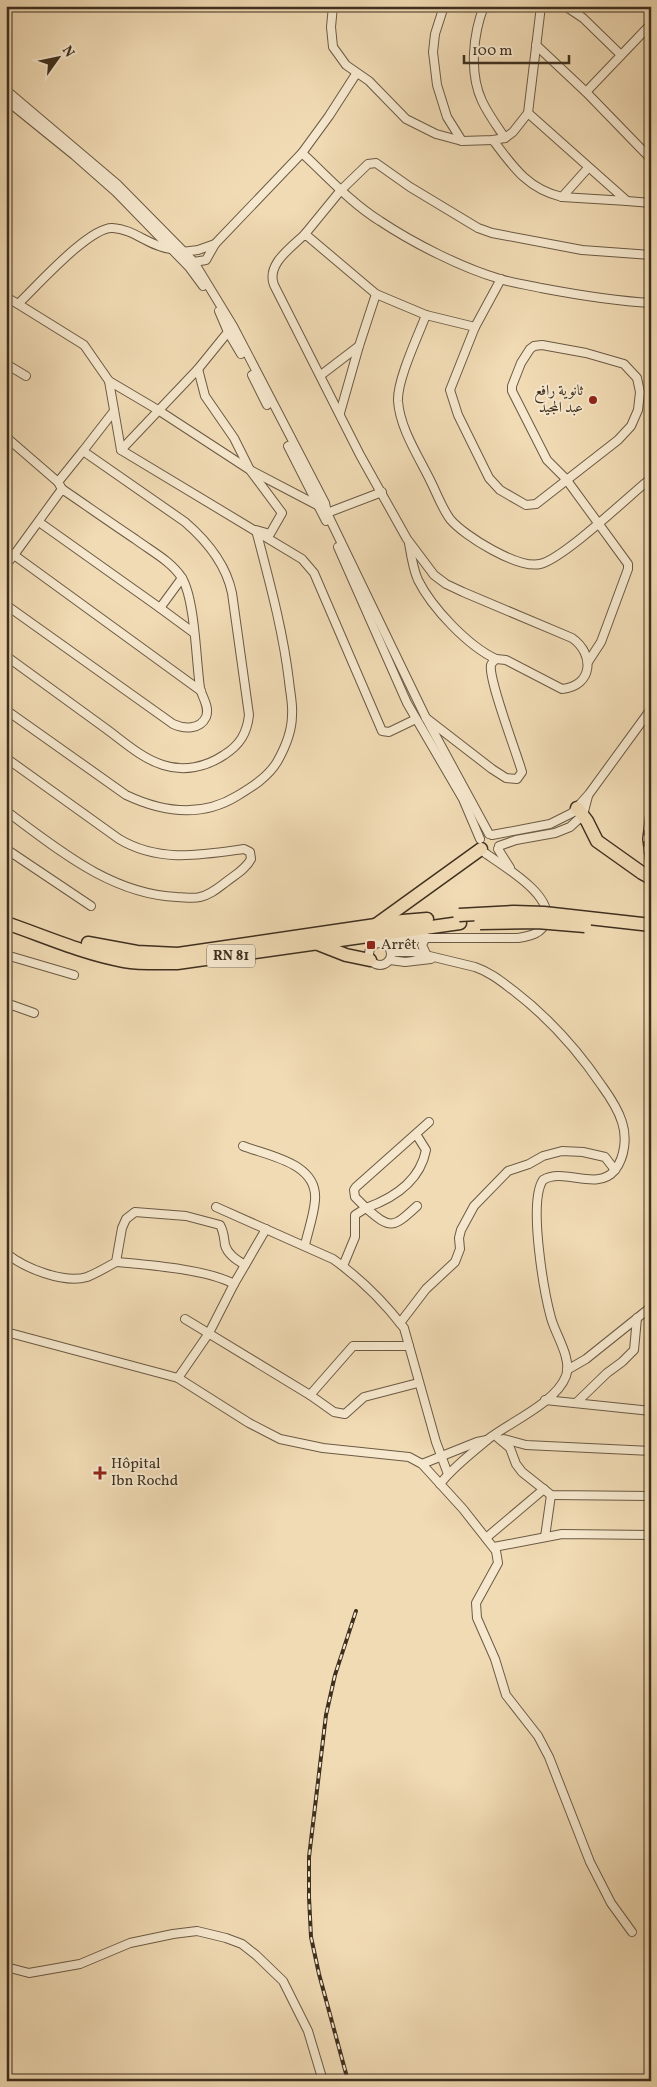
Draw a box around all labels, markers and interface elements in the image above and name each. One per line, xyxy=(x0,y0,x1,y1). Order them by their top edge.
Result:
north arrow xyxy=(32,32,82,82)
scale bar xyxy=(464,32,570,64)
text: 100 m xyxy=(472,41,512,62)
text: N xyxy=(57,42,78,61)
place label: ثانوية رافع عبد المجيد xyxy=(534,381,583,419)
marker: ثانوية رافع عبد المجيد xyxy=(587,394,599,406)
place label: Arrêt xyxy=(381,935,417,956)
marker: Arrêt xyxy=(365,939,377,951)
road number: RN 81 xyxy=(207,944,255,968)
place label: Hôpital Ibn Rochd xyxy=(111,1454,178,1492)
marker: Hôpital Ibn Rochd xyxy=(93,1466,107,1480)

